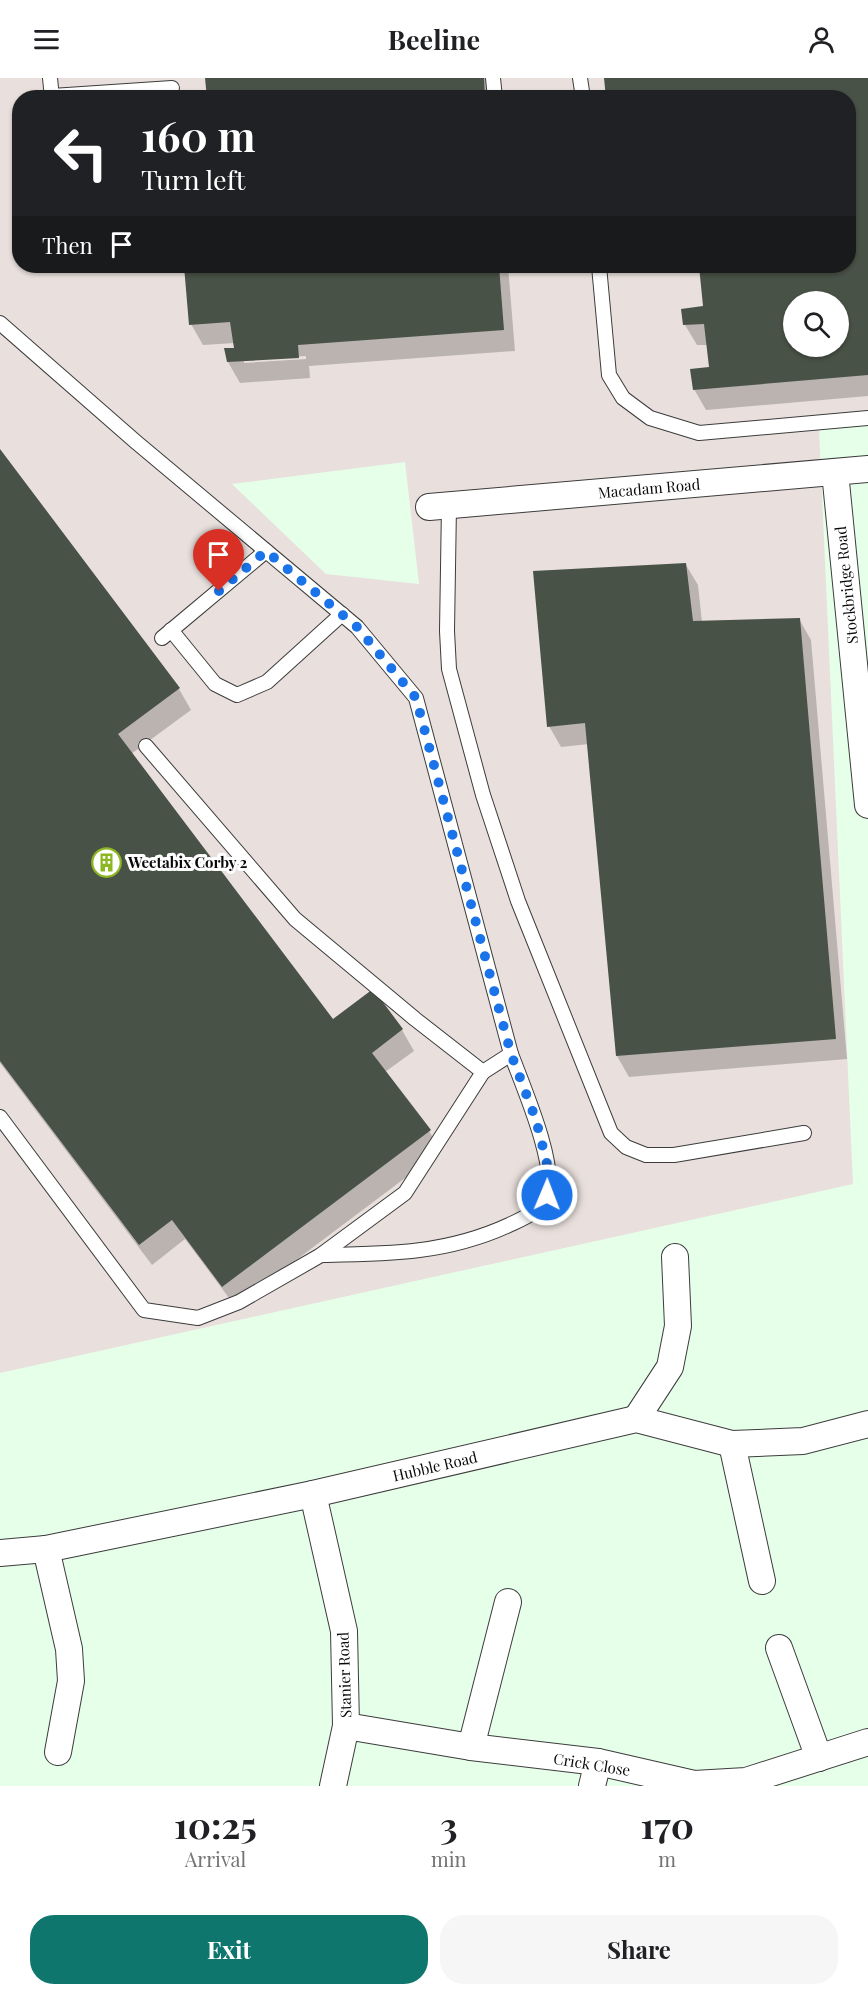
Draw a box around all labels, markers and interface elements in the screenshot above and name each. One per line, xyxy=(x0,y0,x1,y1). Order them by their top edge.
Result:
text: Beeline xyxy=(388,21,480,57)
icon: menu xyxy=(30,23,63,56)
icon: person xyxy=(805,23,838,56)
text: 160 m xyxy=(141,107,256,163)
icon: left xyxy=(42,114,120,192)
text: Turn left xyxy=(141,161,245,197)
icon: arrive xyxy=(105,228,138,261)
text: Then xyxy=(42,230,93,260)
map controls xyxy=(783,291,849,357)
button: search xyxy=(783,291,849,357)
street label: Macadam Road xyxy=(597,474,701,502)
street label: Stockbridge Road xyxy=(830,525,862,645)
pin xyxy=(193,529,244,591)
icon: arrive xyxy=(202,538,235,571)
building icon: Weetabix Corby 2 xyxy=(91,846,123,878)
place label: Weetabix Corby 2 xyxy=(127,852,248,872)
position arrow xyxy=(515,1163,579,1227)
street label: Hubble Road xyxy=(391,1446,480,1485)
street label: Stanier Road xyxy=(332,1631,355,1718)
street label: Crick Close xyxy=(552,1748,632,1780)
text: 10:25 xyxy=(174,1800,257,1848)
text: 3 xyxy=(440,1800,457,1848)
text: 170 xyxy=(641,1800,694,1848)
text: Arrival xyxy=(185,1845,246,1872)
text: min xyxy=(431,1845,466,1872)
text: m xyxy=(658,1845,676,1872)
button: Exit xyxy=(30,1915,428,1984)
button: Share xyxy=(440,1915,838,1984)

